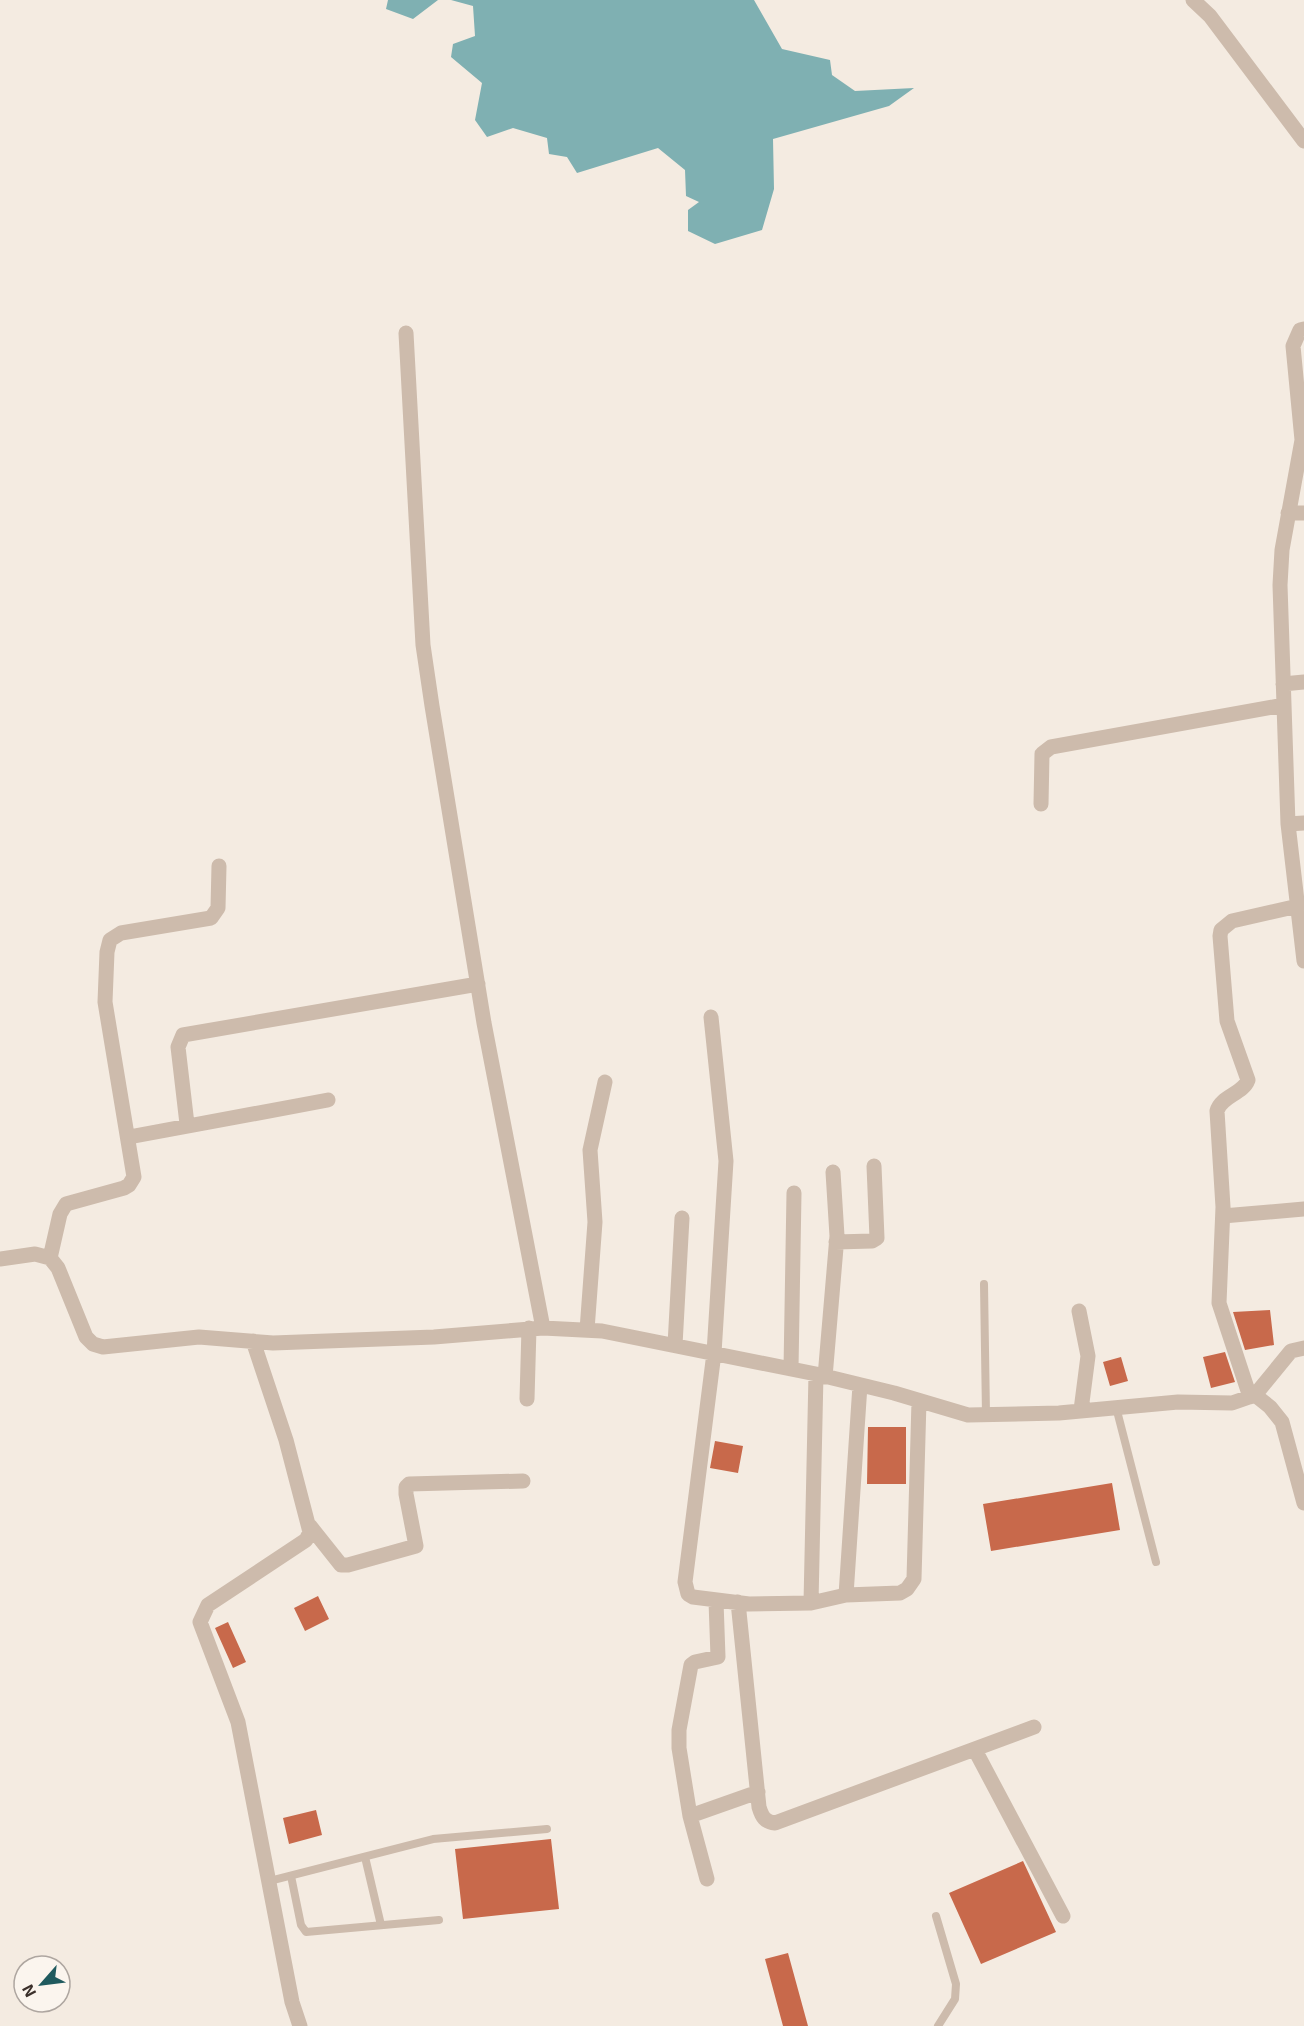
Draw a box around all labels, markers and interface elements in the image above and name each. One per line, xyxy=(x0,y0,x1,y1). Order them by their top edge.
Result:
north arrow xyxy=(12,1954,72,2014)
text: N xyxy=(17,1982,39,2001)

